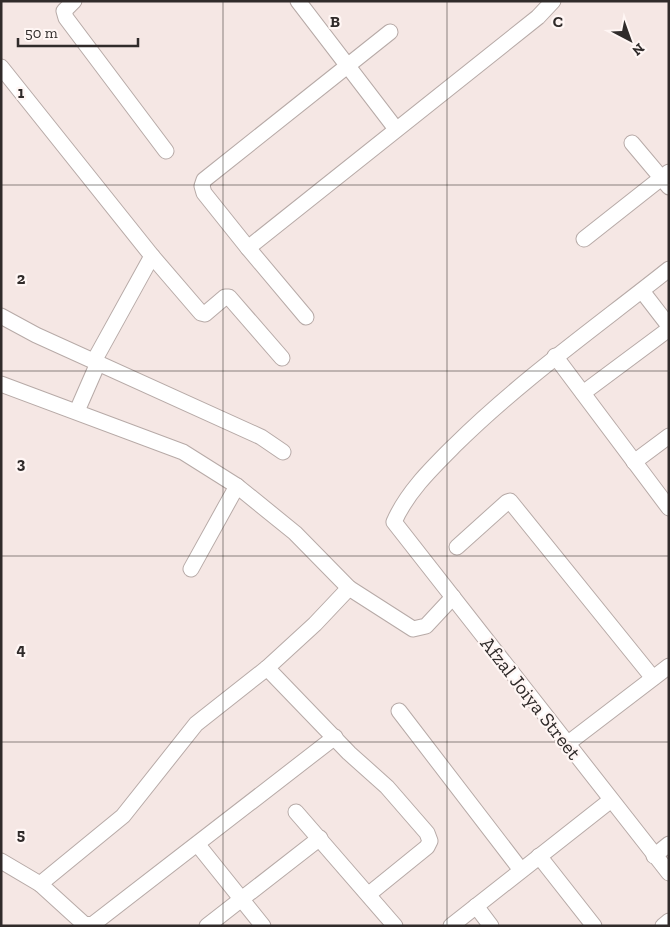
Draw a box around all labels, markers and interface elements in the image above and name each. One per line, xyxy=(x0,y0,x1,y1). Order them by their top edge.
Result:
text: B xyxy=(330,12,340,31)
text: C xyxy=(553,12,563,31)
scale bar xyxy=(18,15,138,47)
north arrow xyxy=(605,15,655,65)
text: 50 m xyxy=(25,24,58,42)
text: N xyxy=(628,40,648,60)
text: 1 xyxy=(18,83,25,102)
text: 2 xyxy=(17,269,26,288)
text: 3 xyxy=(17,454,26,473)
street label: Afzal Joiya Street xyxy=(476,632,587,765)
text: 4 xyxy=(16,640,26,659)
text: 5 xyxy=(17,825,25,844)

